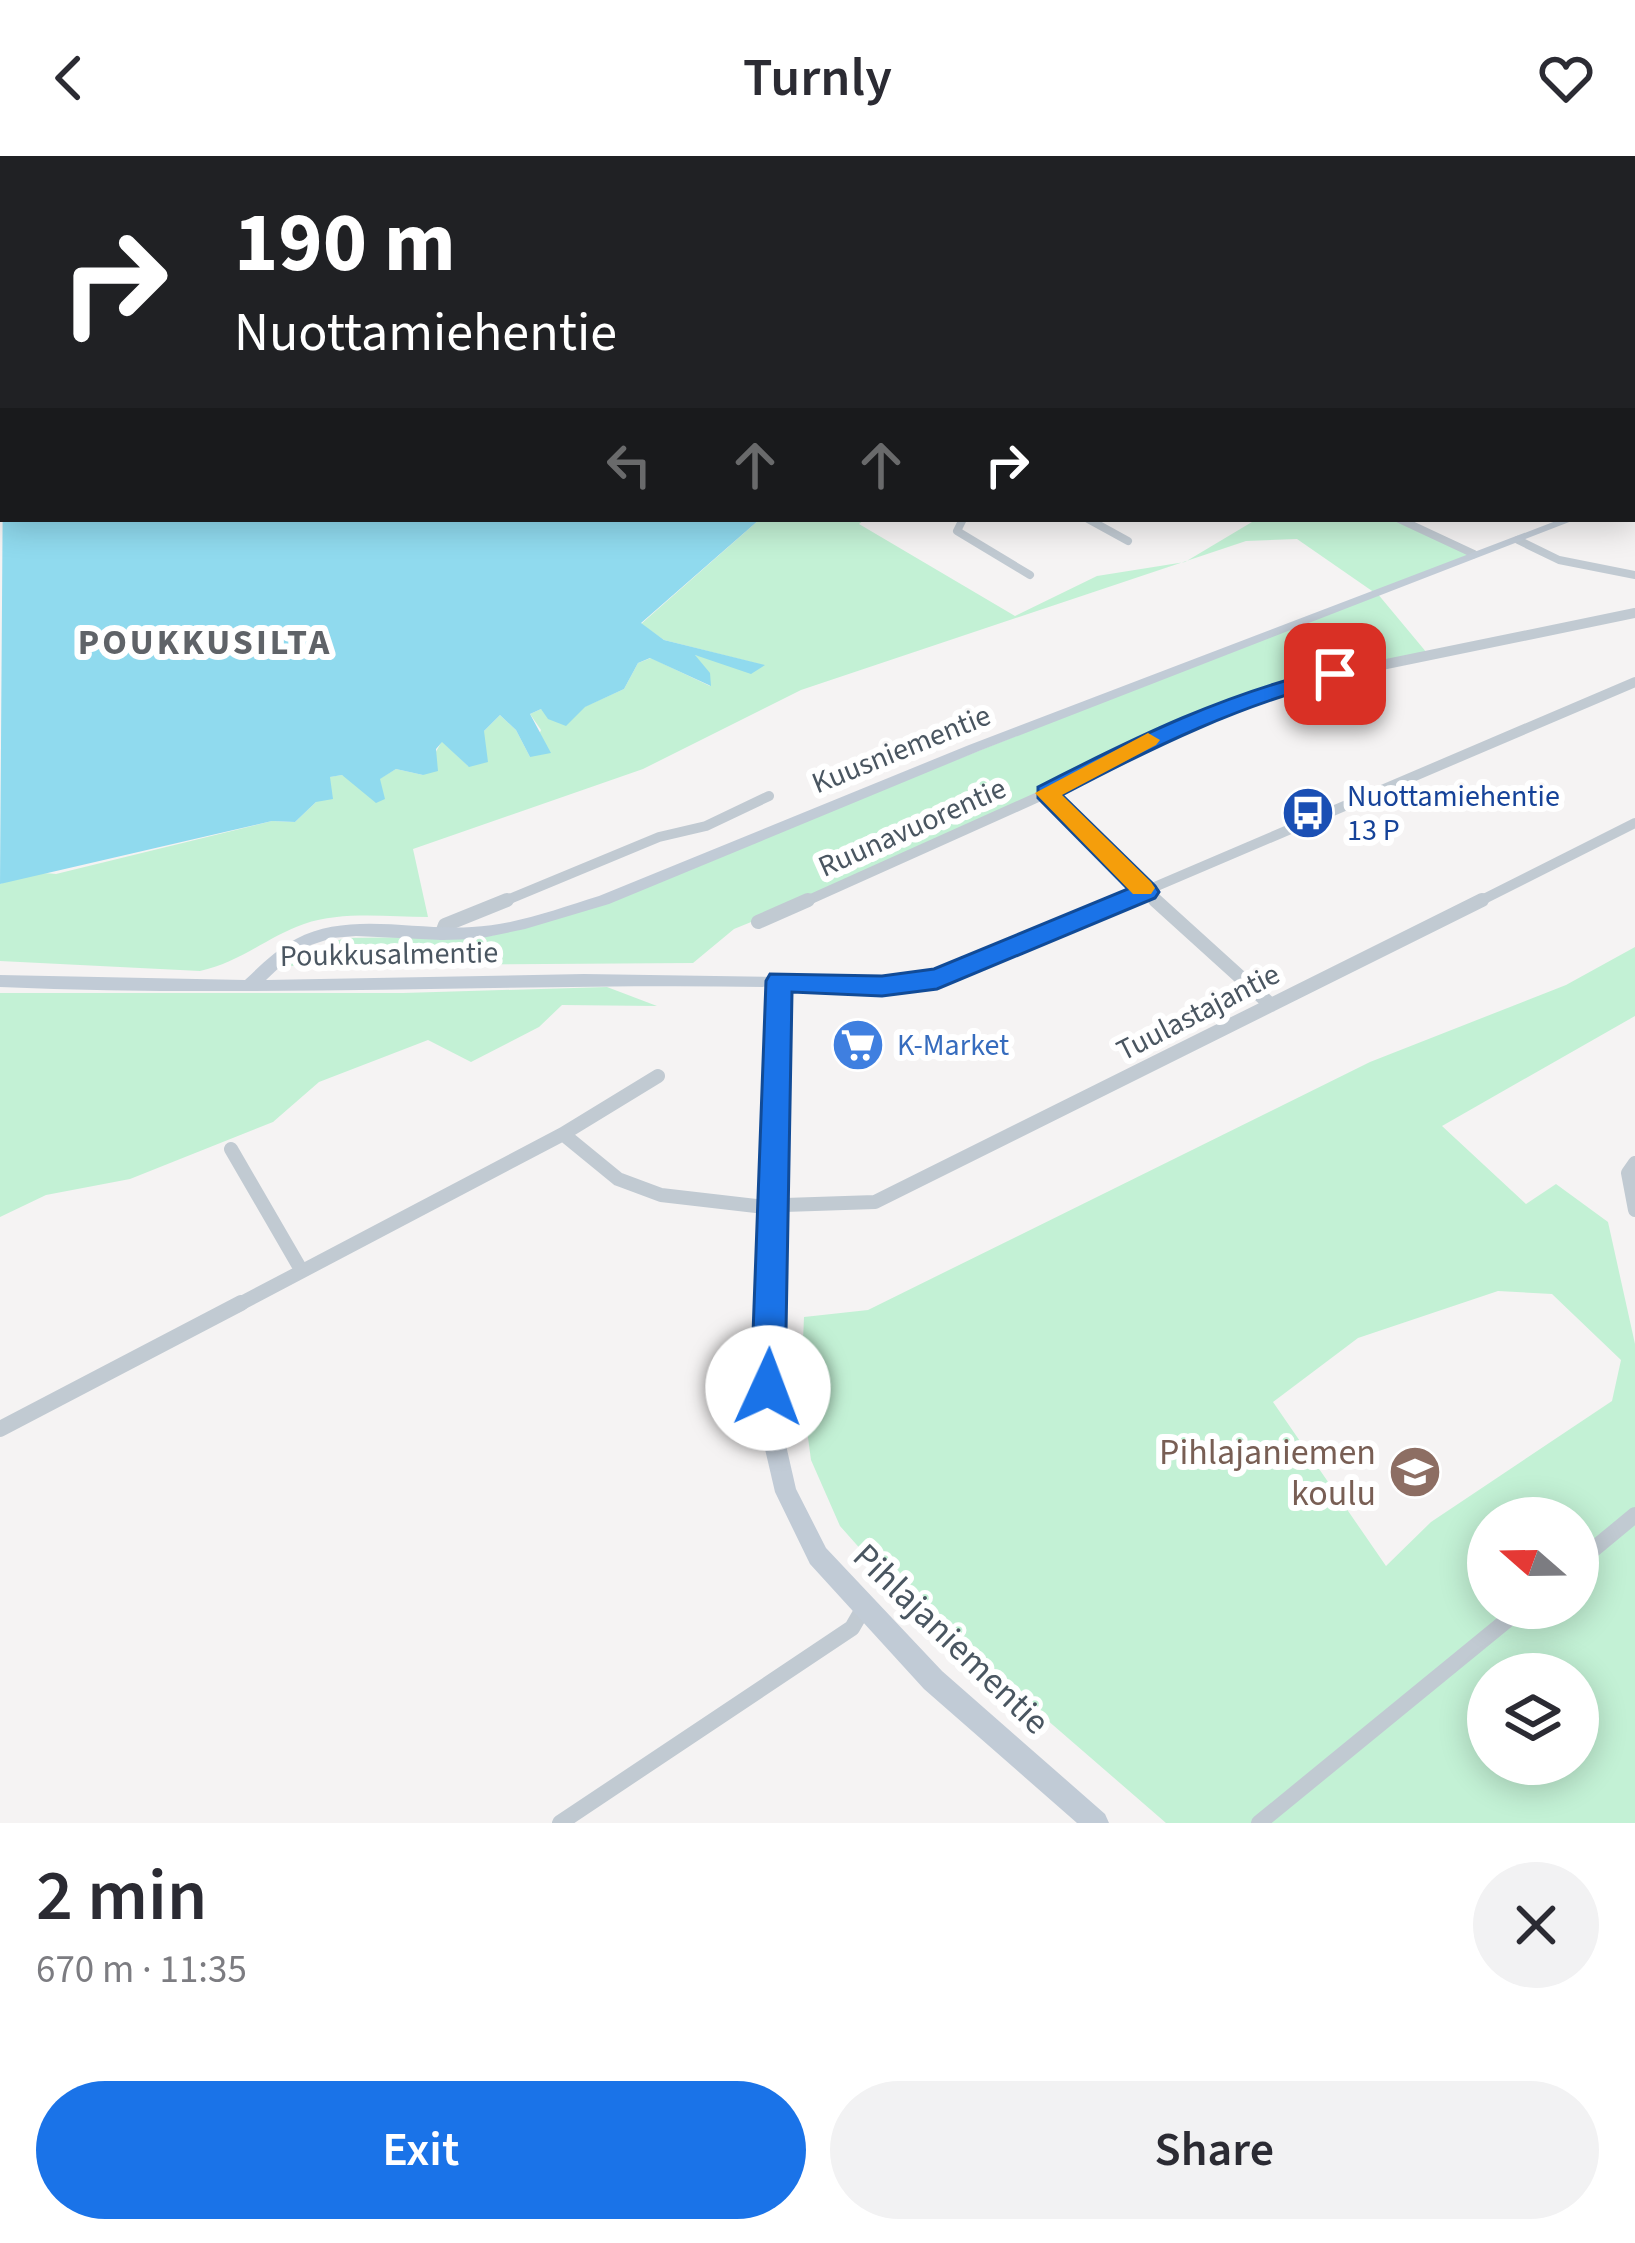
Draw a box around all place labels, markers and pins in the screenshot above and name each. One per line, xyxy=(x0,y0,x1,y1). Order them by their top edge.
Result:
pin xyxy=(1284,623,1386,725)
place label: Nuottamiehentie 13 P xyxy=(1347,775,1560,852)
bus stop icon: Nuottamiehentie 13 P xyxy=(1280,785,1336,841)
supermarket icon: K-Market xyxy=(830,1017,886,1073)
place label: K-Market xyxy=(897,1024,1009,1067)
place label: Pihlajaniemen koulu xyxy=(1159,1427,1376,1519)
school or university icon: Pihlajaniemen koulu xyxy=(1387,1444,1443,1500)

